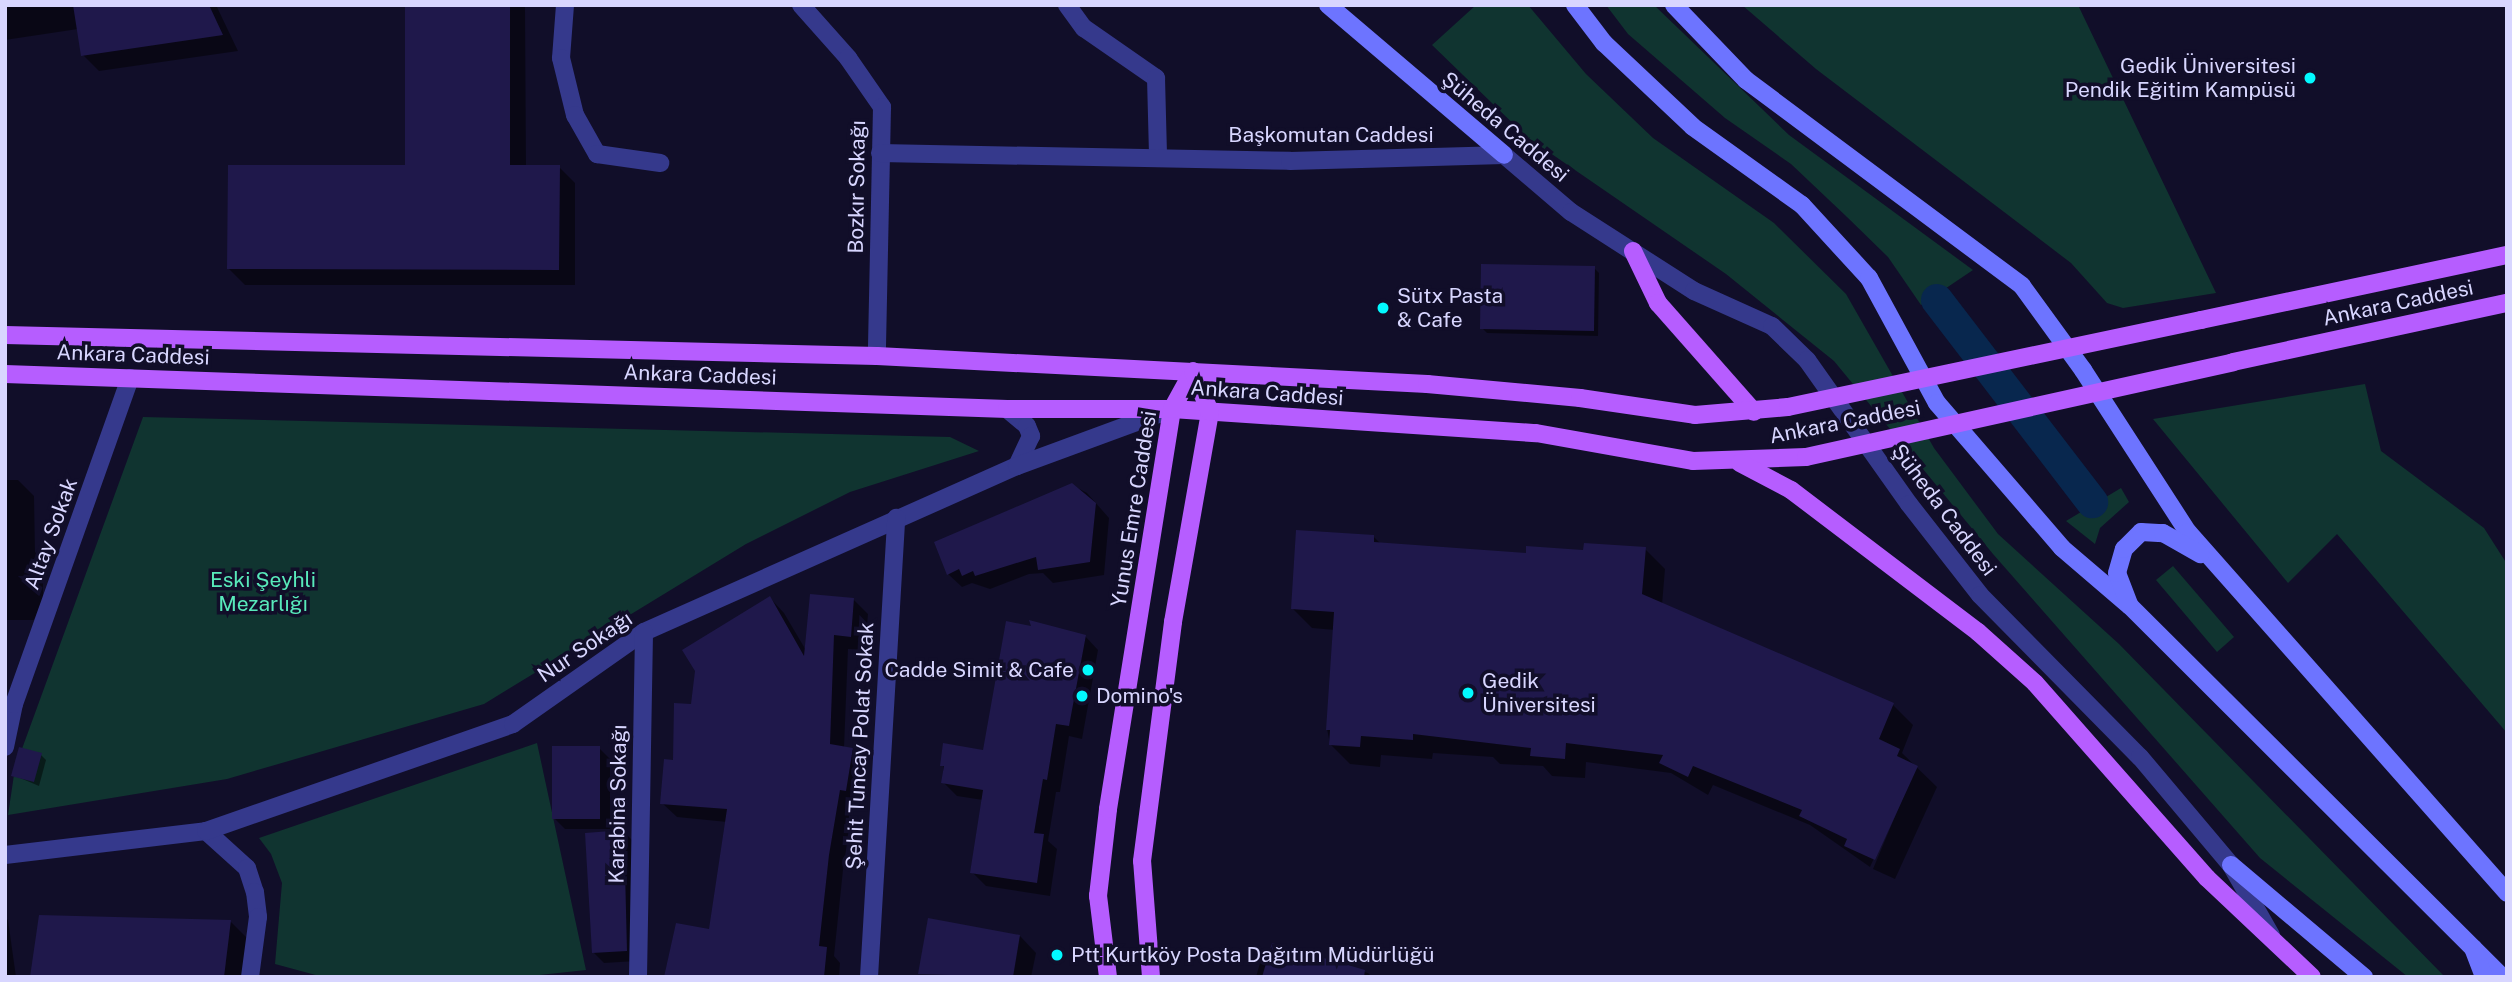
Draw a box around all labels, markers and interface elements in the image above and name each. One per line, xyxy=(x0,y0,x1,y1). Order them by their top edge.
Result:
place label: Gedik Üniversitesi Pendik Eğitim Kampüsü xyxy=(2065,53,2296,103)
street label: Şüheda Caddesi xyxy=(1436,66,1574,188)
marker: Gedik Üniversitesi Pendik Eğitim Kampüsü xyxy=(2302,70,2318,86)
street label: Bozkır Sokağı xyxy=(843,120,871,254)
street label: Başkomutan Caddesi xyxy=(1228,122,1434,148)
street label: Ankara Caddesi xyxy=(2320,275,2476,331)
place label: Sütx Pasta & Cafe xyxy=(1397,283,1503,333)
marker: Sütx Pasta & Cafe xyxy=(1375,300,1391,316)
street label: Ankara Caddesi xyxy=(56,340,210,370)
street label: Ankara Caddesi xyxy=(623,360,777,390)
street label: Ankara Caddesi xyxy=(1190,375,1344,411)
street label: Ankara Caddesi xyxy=(1767,395,1923,449)
street label: Yunus Emre Caddesi xyxy=(1106,409,1162,609)
street label: Şüheda Caddesi xyxy=(1886,439,2002,581)
street label: Altay Sokak xyxy=(19,475,83,593)
park label: Eski Şeyhli Mezarlığı xyxy=(210,567,316,617)
street label: Nur Sokağı xyxy=(533,606,637,688)
street label: Şehit Tuncay Polat Sokak xyxy=(841,622,879,870)
place label: Cadde Simit & Cafe xyxy=(884,657,1074,683)
marker: Cadde Simit & Cafe xyxy=(1080,662,1096,678)
place label: Gedik Üniversitesi xyxy=(1482,668,1596,718)
place label: Domino's xyxy=(1096,683,1183,709)
marker: Gedik Üniversitesi xyxy=(1460,685,1476,701)
marker: Domino's xyxy=(1074,688,1090,704)
street label: Karabina Sokağı xyxy=(604,724,632,884)
place label: Ptt Kurtköy Posta Dağıtım Müdürlüğü xyxy=(1071,942,1435,968)
marker: Ptt Kurtköy Posta Dağıtım Müdürlüğü xyxy=(1049,947,1065,963)

